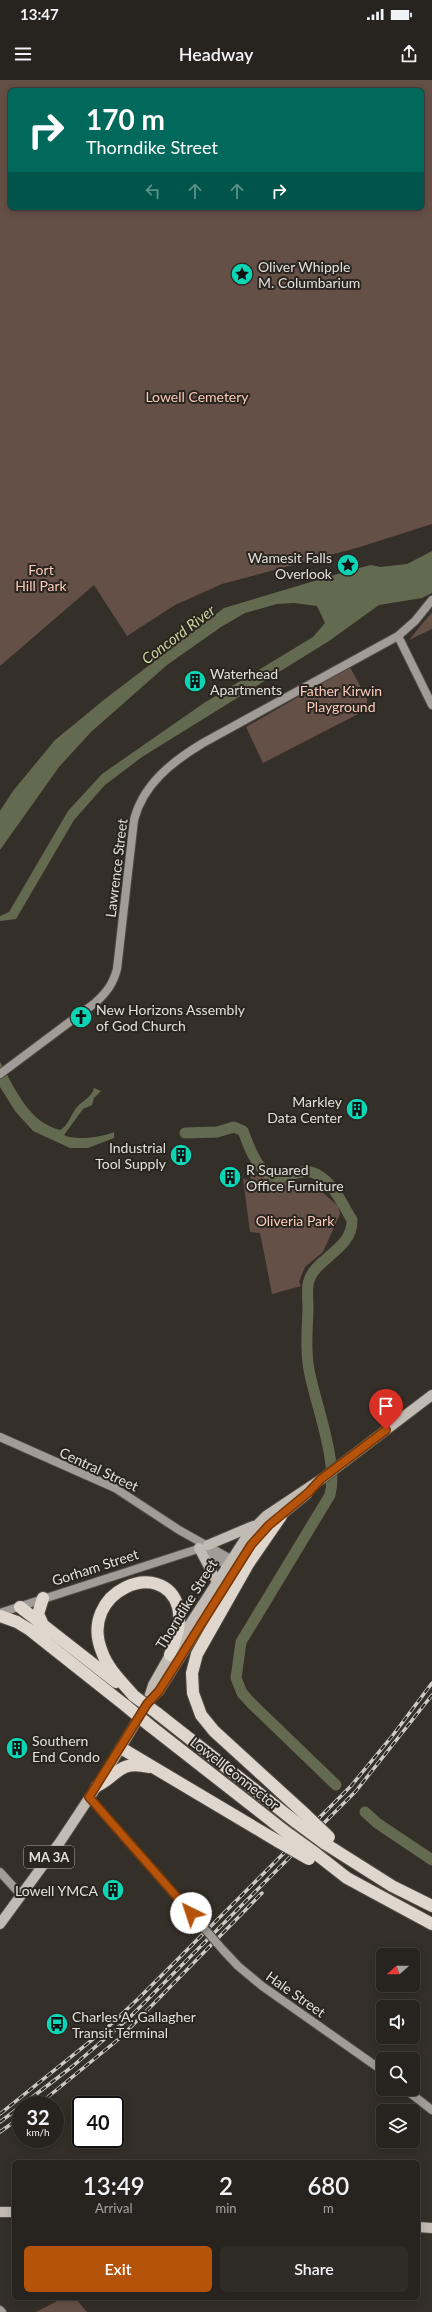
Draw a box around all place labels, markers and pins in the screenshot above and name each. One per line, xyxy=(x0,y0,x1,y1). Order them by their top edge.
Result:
place label: Oliver Whipple M. Columbarium xyxy=(258,258,360,291)
place icon: Oliver Whipple M. Columbarium xyxy=(229,261,255,287)
place label: Wamesit Falls Overlook xyxy=(248,549,333,582)
place icon: Wamesit Falls Overlook xyxy=(335,552,361,578)
place label: Waterhead Apartments xyxy=(210,665,282,698)
building icon: Waterhead Apartments xyxy=(182,668,208,694)
place label: New Horizons Assembly of God Church xyxy=(96,1001,246,1034)
church icon: New Horizons Assembly of God Church xyxy=(68,1004,94,1030)
place label: Markley Data Center xyxy=(267,1093,343,1126)
building icon: Markley Data Center xyxy=(344,1096,370,1122)
place label: Industrial Tool Supply xyxy=(95,1139,167,1172)
building icon: Industrial Tool Supply xyxy=(168,1142,194,1168)
place label: R Squared Office Furniture xyxy=(246,1161,344,1194)
building icon: R Squared Office Furniture xyxy=(217,1164,243,1190)
pin xyxy=(369,1389,403,1430)
place label: Southern End Condo xyxy=(32,1732,100,1765)
building icon: Southern End Condo xyxy=(4,1735,30,1761)
building icon: Lowell YMCA xyxy=(100,1877,126,1903)
place label: Lowell YMCA xyxy=(15,1882,99,1899)
place label: Charles A. Gallagher Transit Terminal xyxy=(72,2008,196,2041)
bus stop icon: Charles A. Gallagher Transit Terminal xyxy=(44,2011,70,2037)

